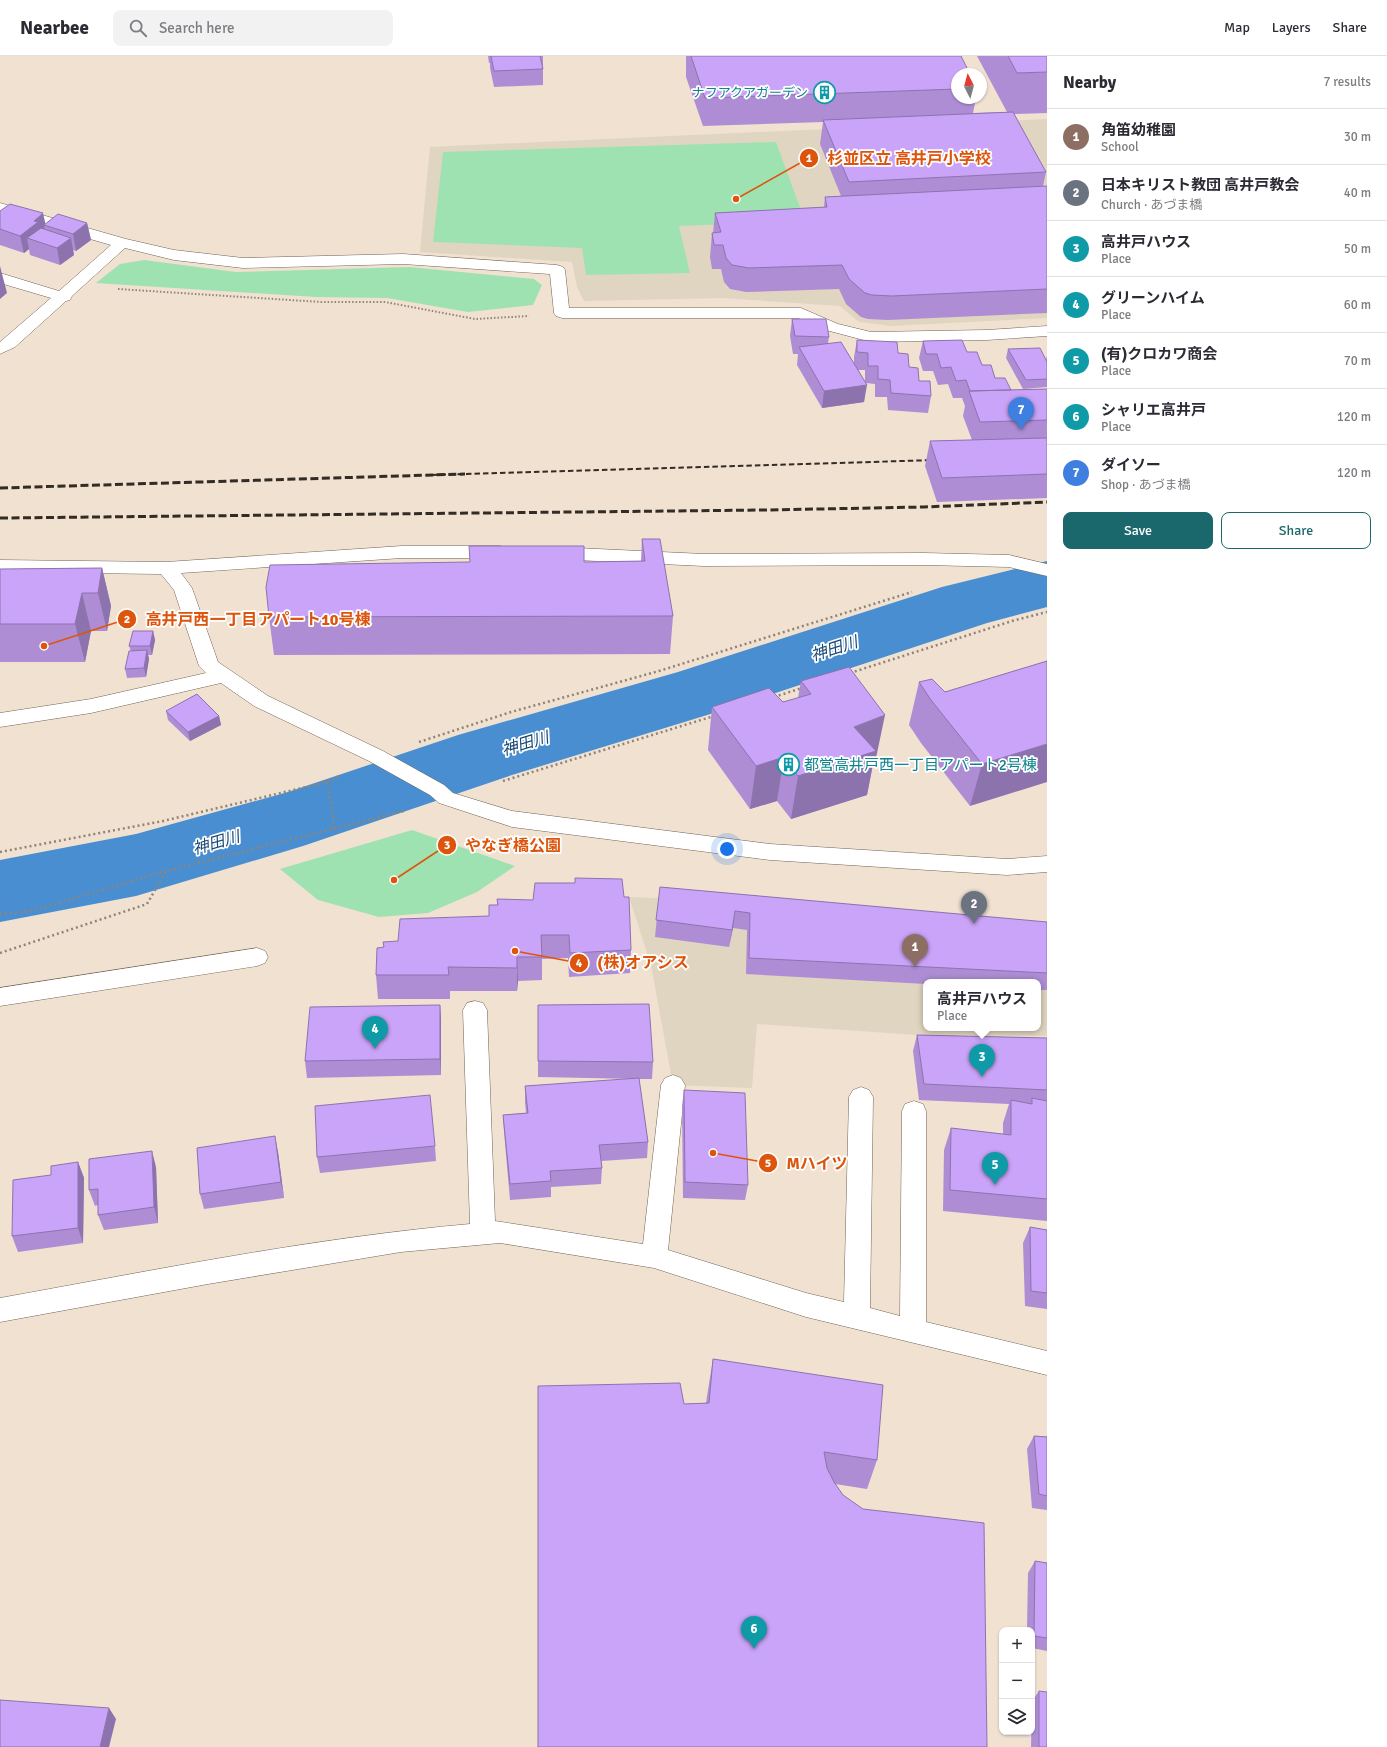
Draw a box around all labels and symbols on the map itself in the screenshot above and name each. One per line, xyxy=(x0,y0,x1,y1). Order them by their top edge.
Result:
north arrow xyxy=(951,68,987,104)
building icon: ナフアクアガーデン xyxy=(811,79,837,105)
place label: ナフアクアガーデン xyxy=(692,85,808,101)
callout: 杉並区立 高井戸小学校 xyxy=(799,144,998,172)
text: 杉並区立 高井戸小学校 xyxy=(827,149,991,169)
text: 1 xyxy=(806,151,813,166)
pin: 7 xyxy=(1008,397,1034,430)
callout: 高井戸西一丁目アパート10号棟 xyxy=(117,605,379,633)
text: 高井戸西一丁目アパート10号棟 xyxy=(146,610,370,630)
text: 2 xyxy=(124,612,130,627)
water label: 神田川 xyxy=(808,631,862,666)
water label: 神田川 xyxy=(499,727,553,761)
building icon: 都営高井戸西一丁目アパート2号棟 xyxy=(776,752,802,778)
place label: 都営高井戸西一丁目アパート2号棟 xyxy=(804,756,1037,774)
water label: 神田川 xyxy=(190,826,244,859)
callout: やなぎ橋公園 xyxy=(437,831,569,859)
text: やなぎ橋公園 xyxy=(465,836,561,856)
text: 3 xyxy=(444,838,450,853)
your location xyxy=(717,839,737,859)
pin: 2 xyxy=(961,891,987,924)
pin: 1 xyxy=(902,934,928,967)
callout: (株)オアシス xyxy=(569,949,697,977)
text: (株)オアシス xyxy=(597,953,689,973)
text: 4 xyxy=(576,956,583,971)
pin: 4 xyxy=(362,1016,388,1049)
pin: 3 xyxy=(969,1044,995,1077)
callout: Mハイツ xyxy=(758,1149,855,1177)
pin: 5 xyxy=(982,1152,1008,1185)
text: Mハイツ xyxy=(786,1154,848,1174)
text: 5 xyxy=(765,1156,771,1171)
pin: 6 xyxy=(741,1616,767,1649)

